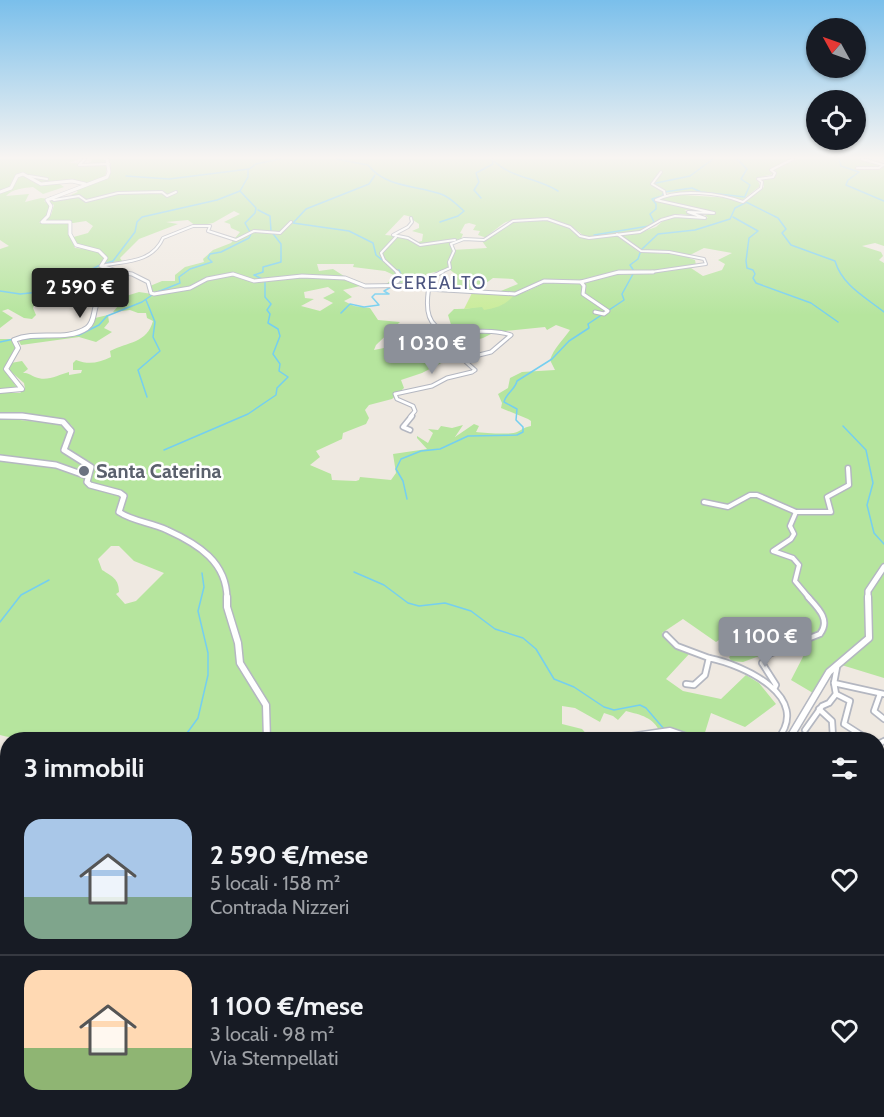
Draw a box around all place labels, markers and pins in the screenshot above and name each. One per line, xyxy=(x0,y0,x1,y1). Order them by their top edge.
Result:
pin: 2 590 € xyxy=(25,268,135,319)
pin: 1 030 € xyxy=(377,324,487,375)
place label: Santa Caterina xyxy=(96,459,221,483)
marker: Santa Caterina xyxy=(77,464,91,478)
pin: 1 100 € xyxy=(710,617,820,668)

